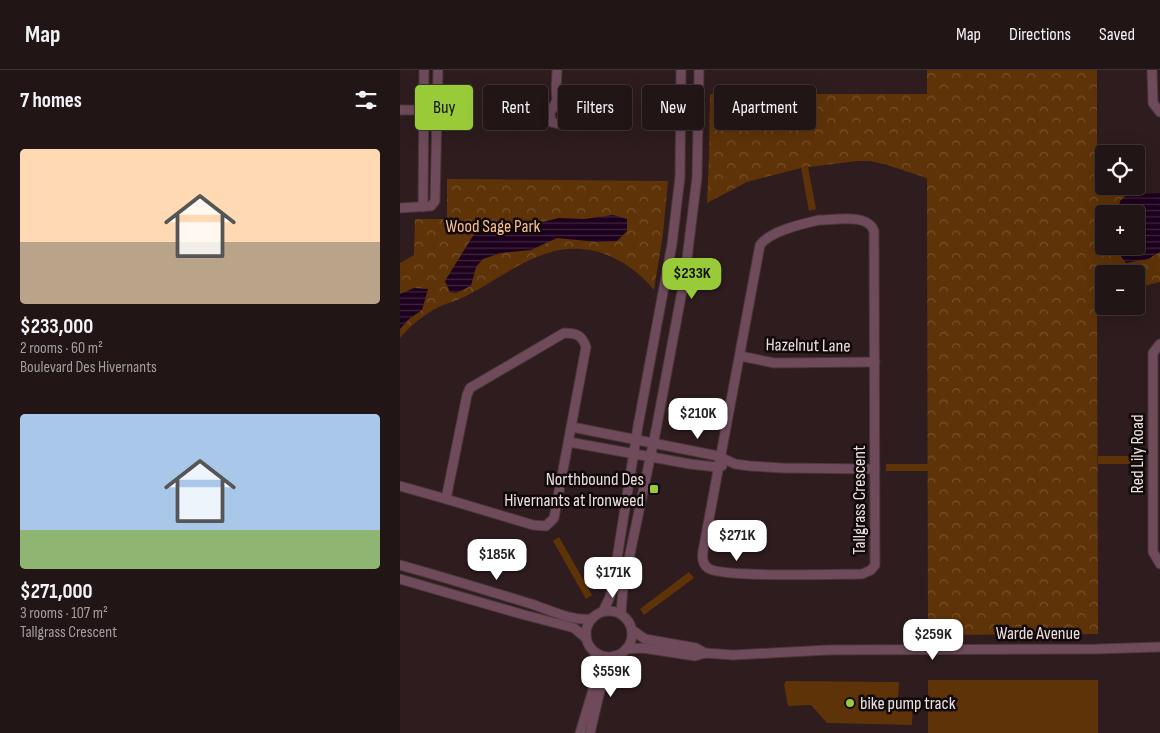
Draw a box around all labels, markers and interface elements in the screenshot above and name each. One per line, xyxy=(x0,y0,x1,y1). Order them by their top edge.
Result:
text: Map xyxy=(25,20,60,49)
text: Map xyxy=(956,24,981,45)
text: Directions xyxy=(1009,24,1071,45)
text: Saved xyxy=(1099,24,1135,45)
chip: Buy xyxy=(415,85,473,130)
chip: Rent xyxy=(483,85,548,130)
chip: Filters xyxy=(558,85,632,130)
chip: New xyxy=(642,85,704,130)
chip: Apartment xyxy=(714,85,816,130)
icon: filters xyxy=(352,86,380,114)
text: 7 homes xyxy=(20,88,82,113)
map controls xyxy=(1095,145,1145,315)
button: locate xyxy=(1095,145,1145,195)
icon: home xyxy=(155,181,245,271)
button: + xyxy=(1095,205,1145,255)
park label: Wood Sage Park xyxy=(446,216,541,237)
pin: $233K xyxy=(657,258,727,300)
text: $233K xyxy=(673,264,711,283)
button: − xyxy=(1095,265,1145,315)
text: $233,000 xyxy=(20,314,93,339)
street label: Hazelnut Lane xyxy=(765,334,851,357)
text: 2 rooms · 60 m² xyxy=(20,339,103,358)
text: Boulevard Des Hivernants xyxy=(20,358,157,377)
pin: $210K xyxy=(663,398,733,440)
text: $210K xyxy=(680,404,716,423)
street label: Red Lily Road xyxy=(1127,415,1148,493)
street label: Tallgrass Crescent xyxy=(849,445,870,555)
icon: home xyxy=(155,446,245,536)
place label: Northbound Des Hivernants at Ironweed xyxy=(504,469,644,511)
marker: Northbound Des Hivernants at Ironweed xyxy=(648,483,660,495)
pin: $271K xyxy=(702,520,772,562)
text: $271K xyxy=(719,526,755,545)
pin: $185K xyxy=(462,538,532,581)
text: $185K xyxy=(479,545,515,564)
pin: $171K xyxy=(578,556,648,599)
text: $171K xyxy=(595,563,631,582)
text: $271,000 xyxy=(20,579,93,604)
text: 3 rooms · 107 m² xyxy=(20,604,108,623)
pin: $259K xyxy=(898,618,968,661)
text: Tallgrass Crescent xyxy=(20,623,117,642)
street label: Warde Avenue xyxy=(996,623,1080,644)
text: $259K xyxy=(914,625,952,644)
pin: $559K xyxy=(576,656,646,698)
text: $559K xyxy=(592,662,630,681)
place label: bike pump track xyxy=(860,693,956,714)
marker: bike pump track xyxy=(844,697,856,709)

